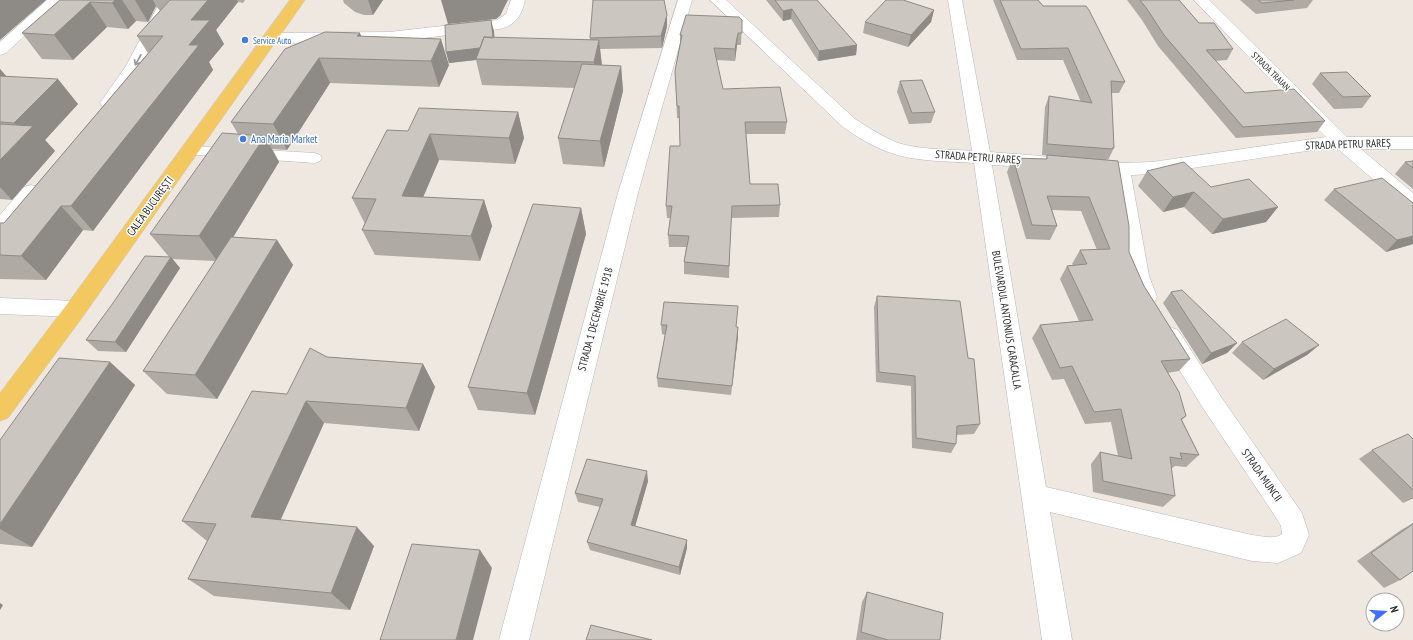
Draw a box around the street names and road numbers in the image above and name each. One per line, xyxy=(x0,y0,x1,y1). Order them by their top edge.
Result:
street label: STRADA TRAIAN xyxy=(1249,49,1293,93)
street label: STRADA PETRU RAREȘ xyxy=(1305,136,1391,152)
street label: STRADA PETRU RAREȘ xyxy=(935,147,1021,167)
street label: CALEA BUCUREȘTI xyxy=(124,173,176,239)
street label: BULEVARDUL ANTONIUS CARACALLA xyxy=(989,250,1025,391)
street label: STRADA 1 DECEMBRIE 1918 xyxy=(574,265,616,372)
street label: STRADA MUNCII xyxy=(1239,446,1285,504)

